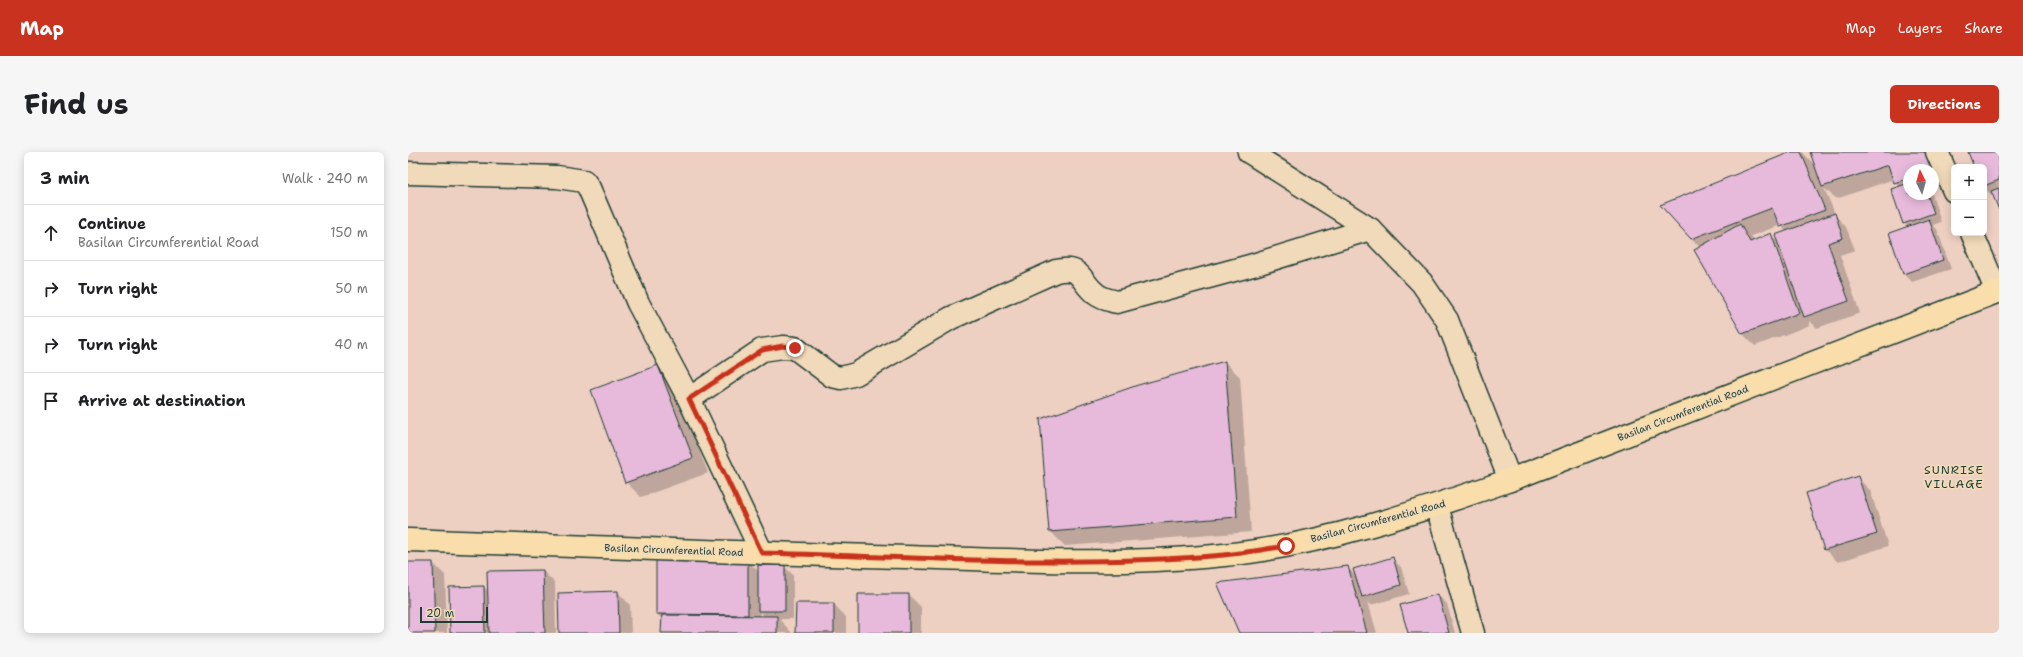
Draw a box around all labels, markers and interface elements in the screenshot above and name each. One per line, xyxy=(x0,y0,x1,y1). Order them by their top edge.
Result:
text: Map xyxy=(20,16,64,41)
text: Map xyxy=(1846,19,1876,37)
text: Layers xyxy=(1898,19,1942,37)
text: Share xyxy=(1964,19,2003,37)
text: Find us xyxy=(24,85,129,123)
button: Directions xyxy=(1890,85,1999,123)
north arrow xyxy=(1903,164,1939,200)
map controls xyxy=(1951,164,1987,236)
button: + xyxy=(1951,164,1987,200)
text: 3 min xyxy=(40,167,90,189)
text: Walk · 240 m xyxy=(282,170,368,187)
button: − xyxy=(1951,200,1987,236)
text: Continue xyxy=(78,214,146,234)
icon: ahead xyxy=(40,222,62,244)
text: 150 m xyxy=(330,224,368,241)
text: Basilan Circumferential Road xyxy=(78,234,259,251)
icon: right xyxy=(40,278,62,300)
text: Turn right xyxy=(78,279,158,299)
text: 50 m xyxy=(335,280,368,297)
icon: right xyxy=(40,334,62,356)
text: Turn right xyxy=(78,335,158,355)
text: 40 m xyxy=(334,336,368,353)
route end xyxy=(786,339,804,357)
street label: Basilan Circumferential Road xyxy=(1616,382,1751,444)
icon: arrive xyxy=(40,390,62,412)
text: Arrive at destination xyxy=(78,391,246,411)
district label: SUNRISE VILLAGE xyxy=(1924,462,1984,492)
street label: Basilan Circumferential Road xyxy=(1309,497,1448,545)
route start xyxy=(1277,537,1295,555)
street label: Basilan Circumferential Road xyxy=(604,541,744,559)
scale bar xyxy=(420,605,488,624)
text: 20 m xyxy=(426,606,454,621)

